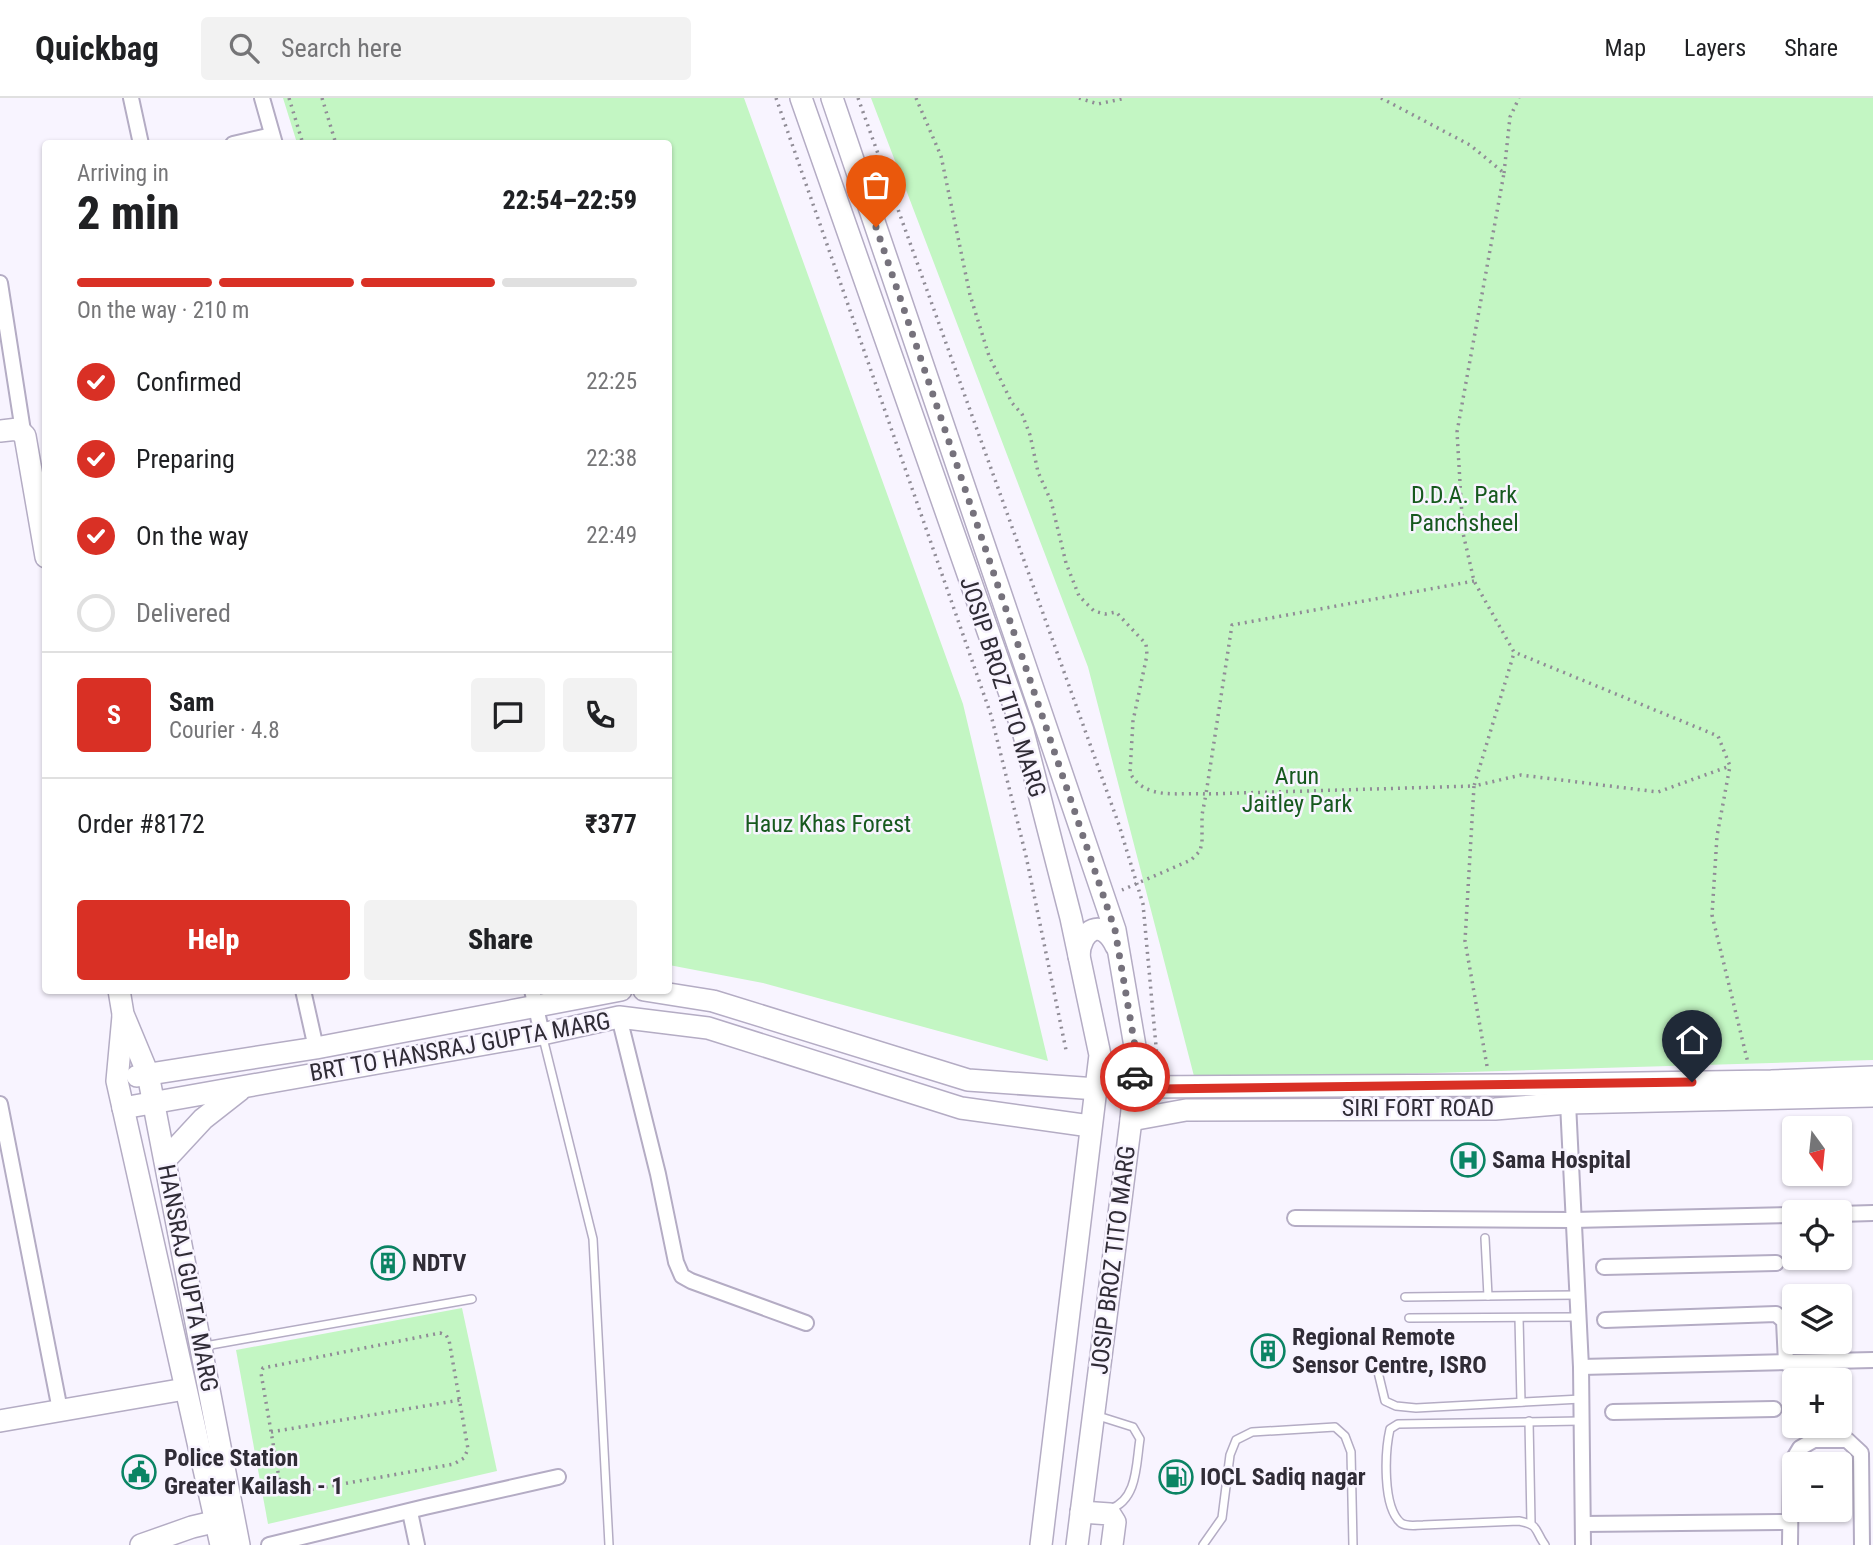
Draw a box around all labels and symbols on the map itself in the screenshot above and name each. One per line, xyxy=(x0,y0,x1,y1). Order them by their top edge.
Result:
pin xyxy=(846,155,906,227)
park label: D.D.A. Park Panchsheel xyxy=(1409,481,1519,537)
street label: JOSIP BROZ TITO MARG xyxy=(954,573,1052,801)
park label: Arun Jaitley Park xyxy=(1242,762,1352,818)
park label: Hauz Khas Forest xyxy=(745,810,911,838)
street label: BRT TO HANSRAJ GUPTA MARG xyxy=(307,1007,613,1087)
pin xyxy=(1662,1010,1722,1082)
courier xyxy=(1100,1042,1170,1112)
street label: SIRI FORT ROAD xyxy=(1342,1094,1494,1122)
north arrow xyxy=(1782,1116,1852,1186)
hospital icon: Sama Hospital xyxy=(1449,1141,1487,1179)
street label: JOSIP BROZ TITO MARG xyxy=(1085,1144,1141,1376)
place label: Sama Hospital xyxy=(1492,1146,1631,1174)
street label: HANSRAJ GUPTA MARG xyxy=(152,1162,224,1394)
building icon: NDTV xyxy=(369,1244,407,1282)
place label: NDTV xyxy=(412,1249,466,1277)
place label: Regional Remote Sensor Centre, ISRO xyxy=(1292,1323,1487,1379)
building icon: Regional Remote Sensor Centre, ISRO xyxy=(1249,1332,1287,1370)
place label: Police Station Greater Kailash - 1 xyxy=(164,1444,343,1500)
public building icon: Police Station Greater Kailash - 1 xyxy=(120,1453,158,1491)
fuel station icon: IOCL Sadiq nagar xyxy=(1157,1458,1195,1496)
place label: IOCL Sadiq nagar xyxy=(1200,1463,1366,1491)

